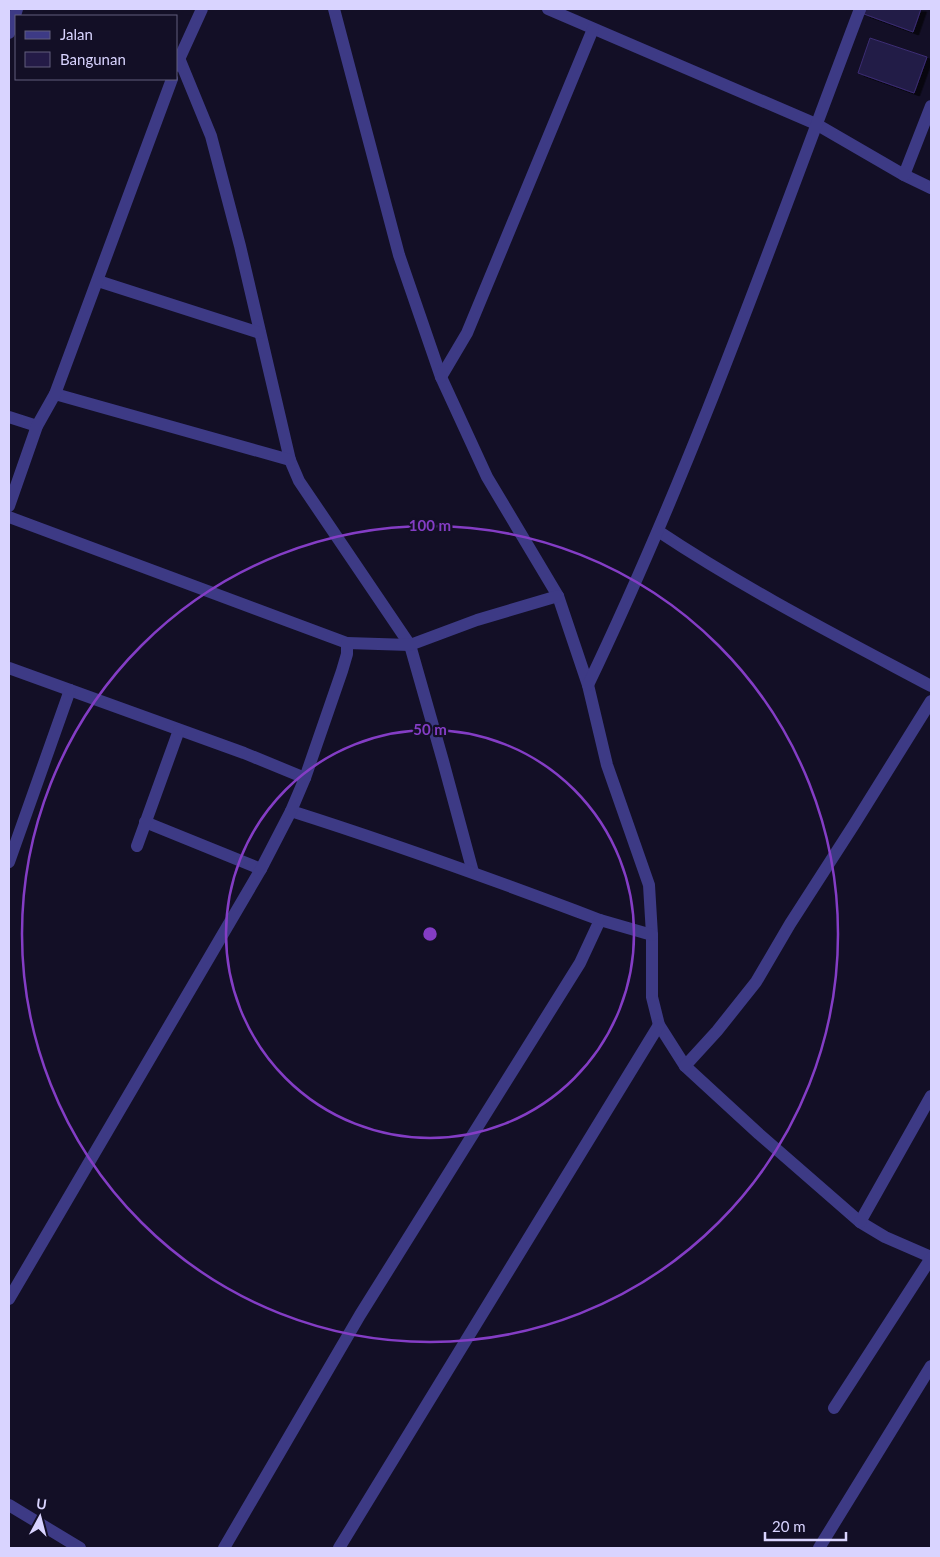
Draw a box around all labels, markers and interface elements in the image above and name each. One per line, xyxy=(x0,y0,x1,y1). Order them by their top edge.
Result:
legend xyxy=(15,15,178,80)
text: Jalan xyxy=(60,25,93,43)
text: Bangunan xyxy=(60,50,126,68)
text: 100 m xyxy=(409,516,451,534)
text: 50 m xyxy=(413,720,447,738)
centre of rings xyxy=(421,925,439,943)
north arrow xyxy=(15,1492,65,1542)
text: U xyxy=(35,1495,48,1513)
scale bar xyxy=(765,1510,846,1542)
text: 20 m xyxy=(772,1517,806,1535)

